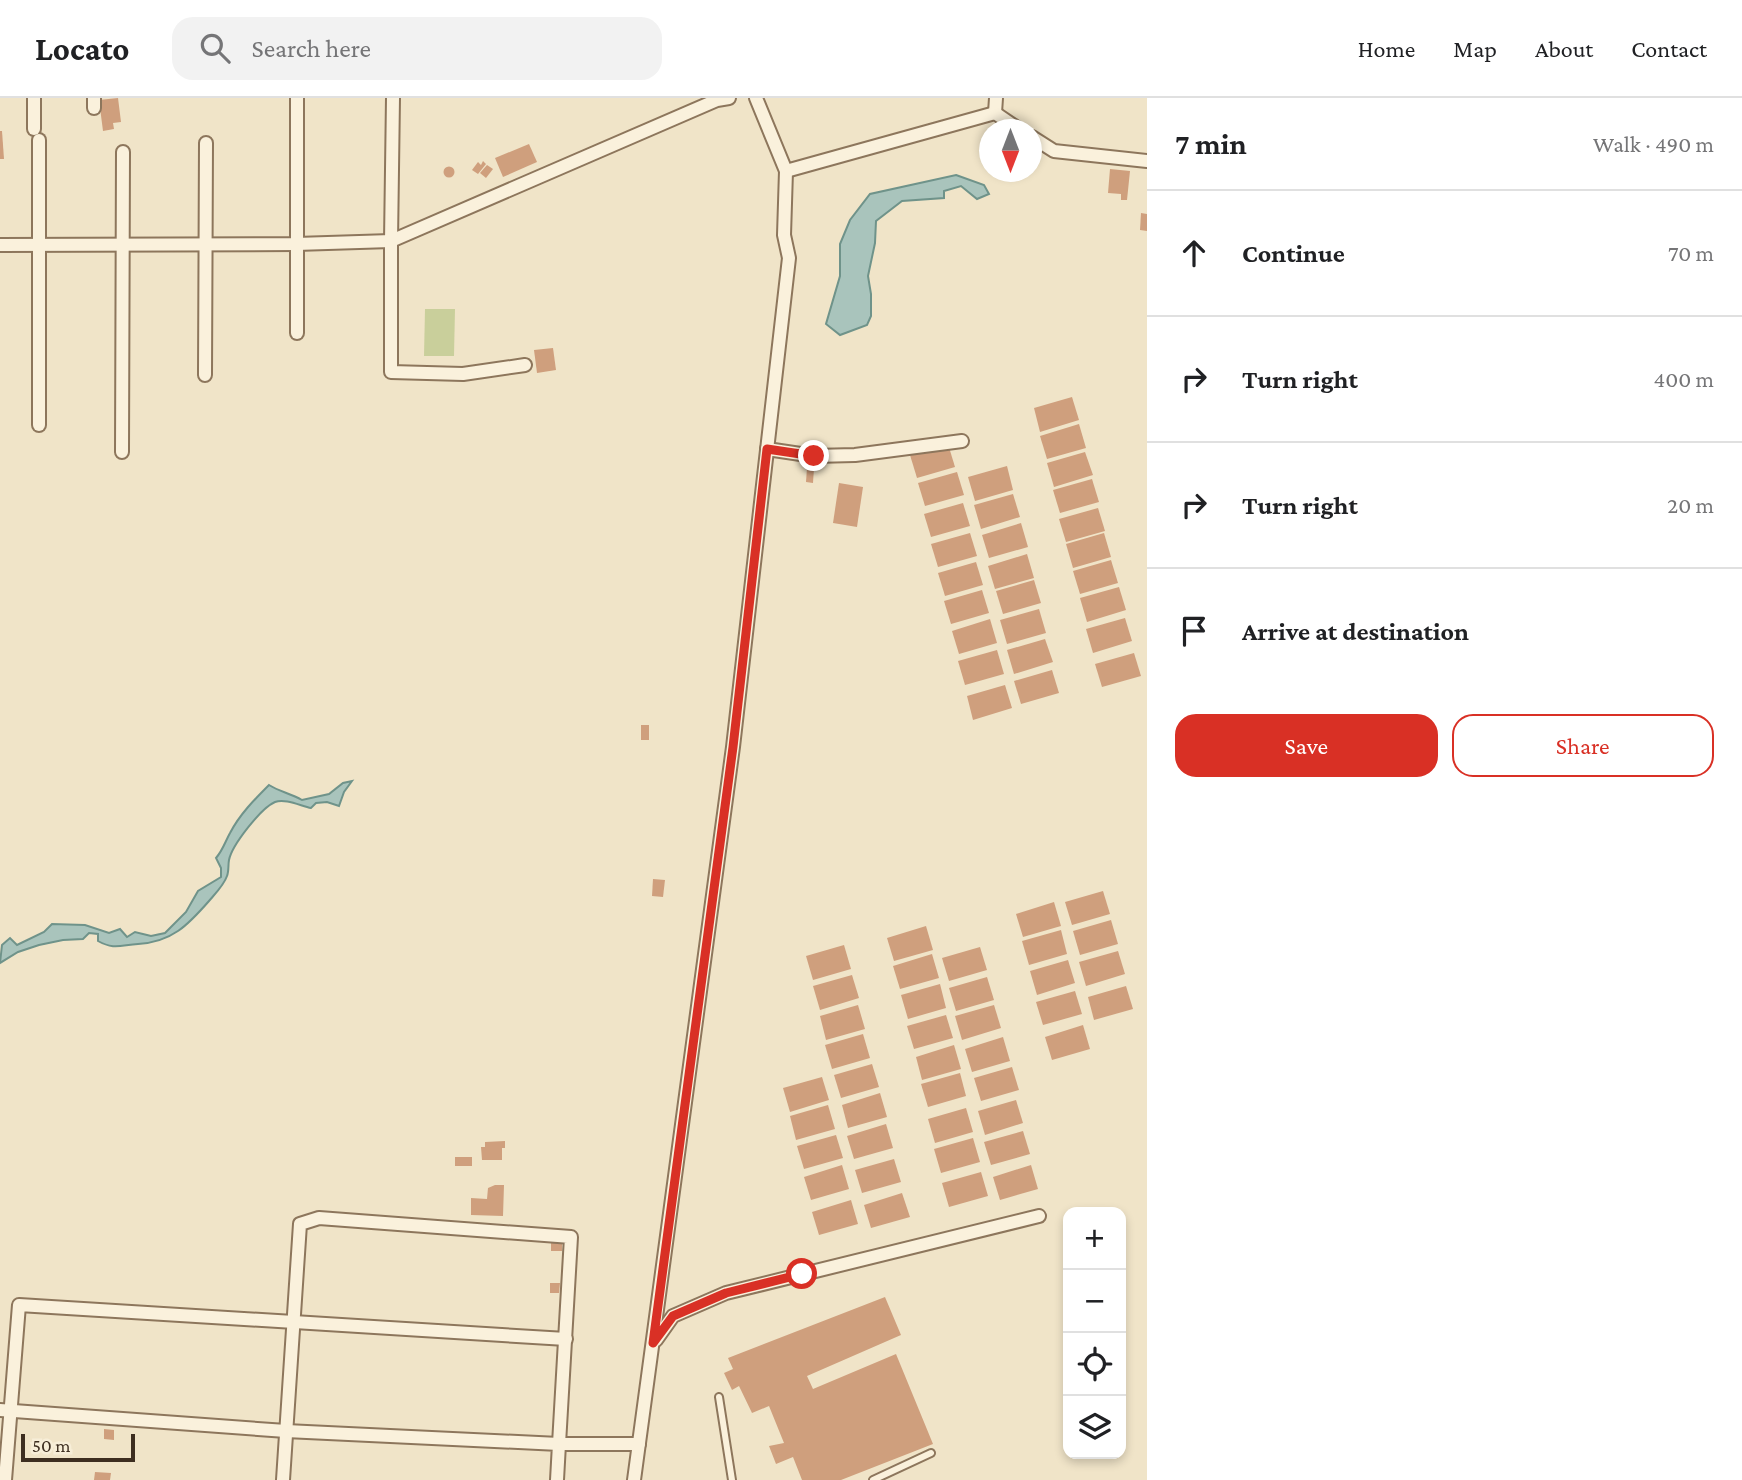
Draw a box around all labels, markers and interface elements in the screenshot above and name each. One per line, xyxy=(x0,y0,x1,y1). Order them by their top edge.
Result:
search box xyxy=(172,17,662,80)
icon: search xyxy=(196,29,234,67)
text: Locato xyxy=(35,30,130,67)
text: Search here xyxy=(252,34,371,63)
text: Home xyxy=(1358,35,1415,62)
text: Map xyxy=(1453,35,1497,62)
text: About xyxy=(1535,35,1593,62)
text: Contact xyxy=(1631,35,1707,62)
north arrow xyxy=(979,119,1042,182)
text: 7 min xyxy=(1175,127,1247,160)
text: Walk · 490 m xyxy=(1593,131,1714,157)
icon: ahead xyxy=(1175,234,1213,272)
text: Continue xyxy=(1242,239,1345,268)
text: 70 m xyxy=(1668,240,1714,266)
icon: right xyxy=(1175,360,1213,398)
text: Turn right xyxy=(1242,365,1358,394)
text: 400 m xyxy=(1653,366,1714,392)
route end xyxy=(798,440,829,471)
icon: right xyxy=(1175,486,1213,524)
text: Turn right xyxy=(1242,491,1358,520)
text: 20 m xyxy=(1667,492,1714,518)
icon: arrive xyxy=(1175,612,1213,650)
text: Arrive at destination xyxy=(1242,617,1469,646)
button: Save xyxy=(1175,714,1438,777)
button: Share xyxy=(1452,714,1714,777)
map controls xyxy=(1063,1207,1126,1459)
button: + xyxy=(1063,1207,1126,1270)
route start xyxy=(786,1258,817,1289)
button: − xyxy=(1063,1270,1126,1333)
button: locate xyxy=(1063,1333,1126,1396)
button: layers xyxy=(1063,1396,1126,1459)
scale bar xyxy=(21,1431,135,1463)
text: 50 m xyxy=(32,1435,71,1456)

